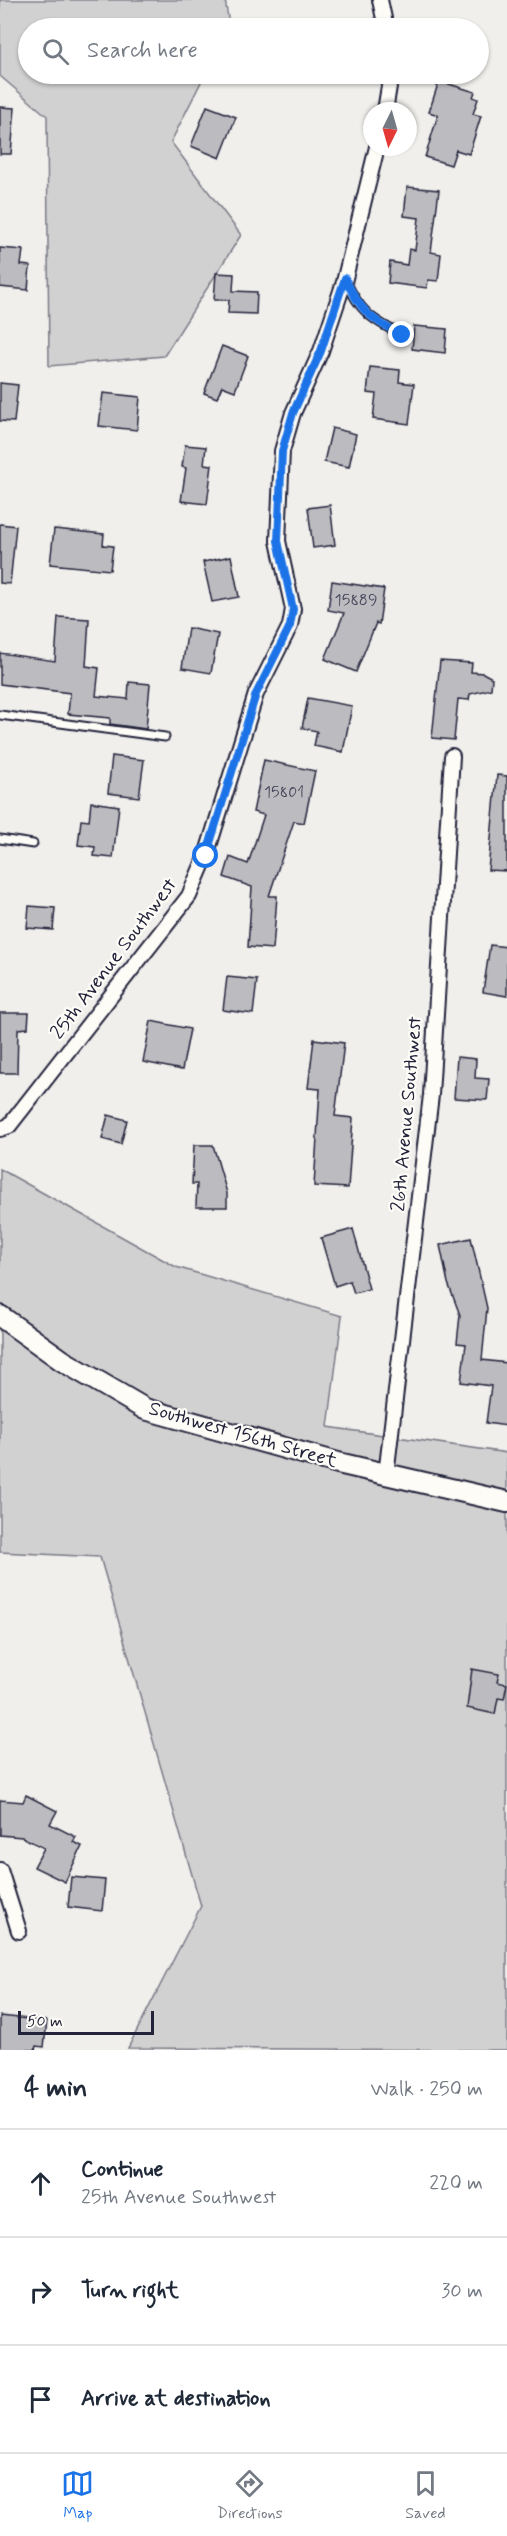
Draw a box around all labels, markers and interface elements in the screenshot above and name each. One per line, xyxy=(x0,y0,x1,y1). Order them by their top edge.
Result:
search box xyxy=(18,18,489,84)
icon: search xyxy=(39,35,72,68)
text: Search here xyxy=(87,37,198,65)
north arrow xyxy=(363,102,417,156)
route end xyxy=(388,321,414,347)
house number: 15889 xyxy=(335,590,377,611)
house number: 15801 xyxy=(264,782,304,803)
route start xyxy=(192,842,218,868)
street label: 25th Avenue Southwest xyxy=(44,873,184,1045)
street label: 26th Avenue Southwest xyxy=(385,1015,429,1213)
street label: Southwest 156th Street xyxy=(146,1395,341,1475)
scale bar xyxy=(18,2008,154,2036)
text: 50 m xyxy=(27,2011,63,2032)
text: 4 min xyxy=(24,2072,87,2106)
text: Walk · 250 m xyxy=(371,2076,483,2103)
text: Continue xyxy=(81,2156,163,2184)
icon: ahead xyxy=(24,2167,57,2200)
text: 220 m xyxy=(429,2170,483,2197)
text: 25th Avenue Southwest xyxy=(81,2184,276,2211)
icon: right xyxy=(24,2275,57,2308)
text: Turn right xyxy=(81,2277,179,2305)
text: 30 m xyxy=(441,2278,483,2305)
icon: arrive xyxy=(24,2383,57,2416)
text: Arrive at destination xyxy=(81,2385,271,2413)
tab: Map xyxy=(61,2467,94,2524)
tab: Directions xyxy=(217,2467,283,2524)
tab: Saved xyxy=(405,2467,446,2524)

